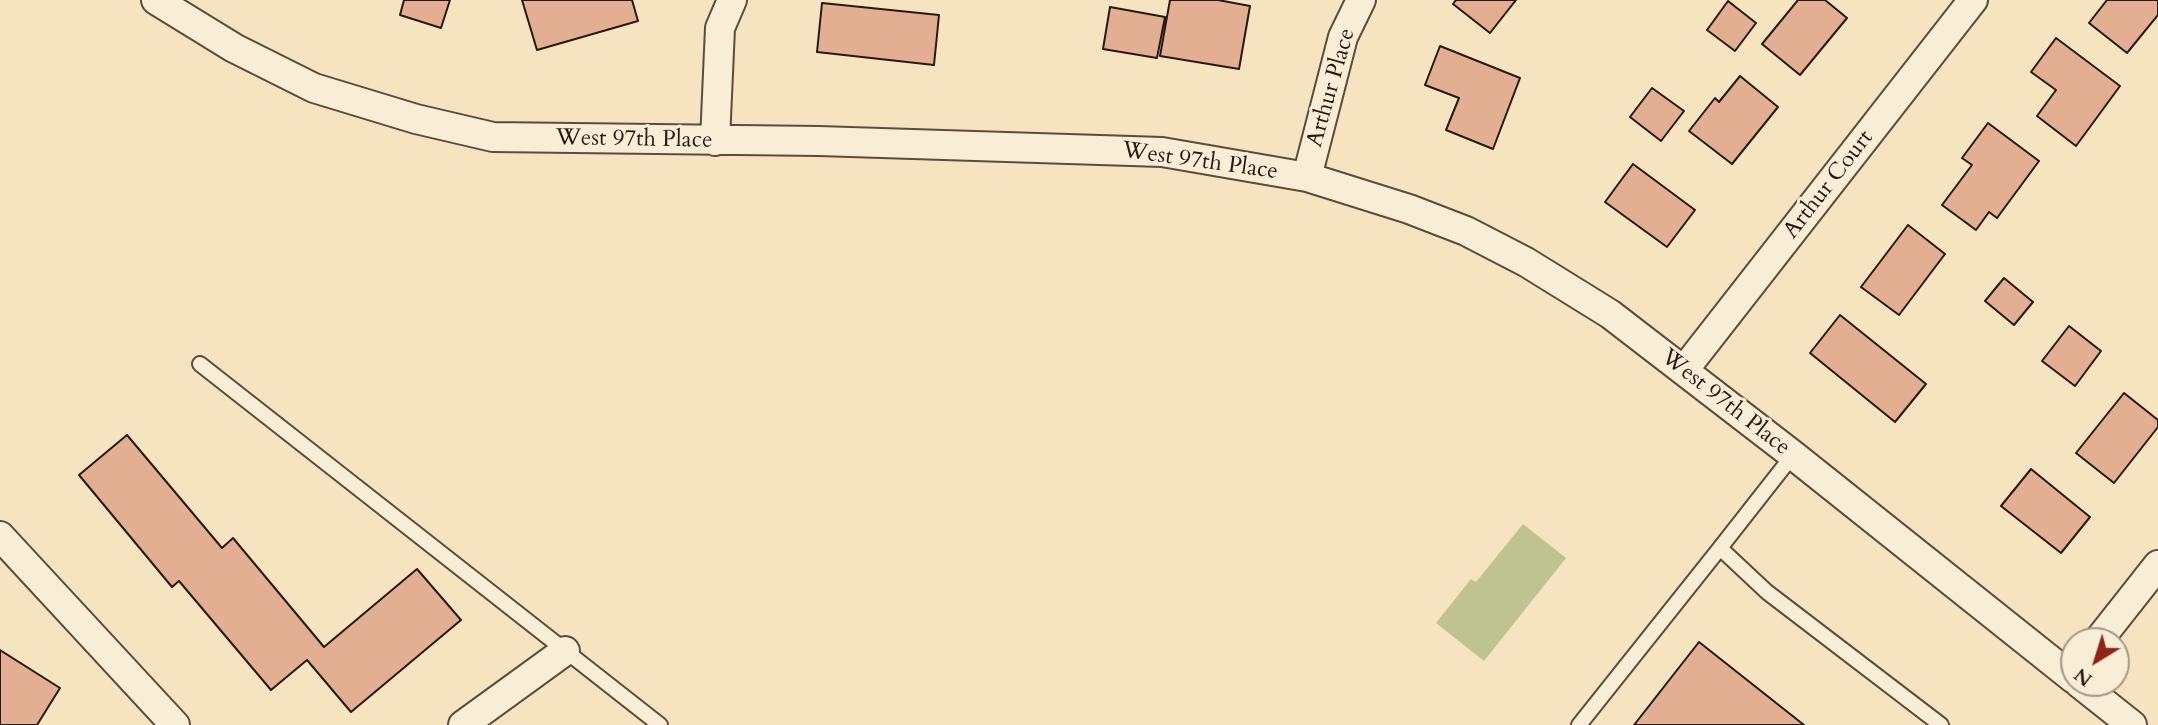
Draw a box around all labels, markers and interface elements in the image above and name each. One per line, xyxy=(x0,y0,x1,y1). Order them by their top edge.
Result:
street label: Arthur Place xyxy=(1302,25,1362,151)
street label: West 97th Place xyxy=(555,125,713,155)
street label: Arthur Court xyxy=(1778,125,1880,245)
street label: West 97th Place xyxy=(1120,137,1280,187)
street label: West 97th Place xyxy=(1655,344,1795,462)
north arrow xyxy=(2060,627,2130,697)
text: N xyxy=(2069,662,2098,692)

